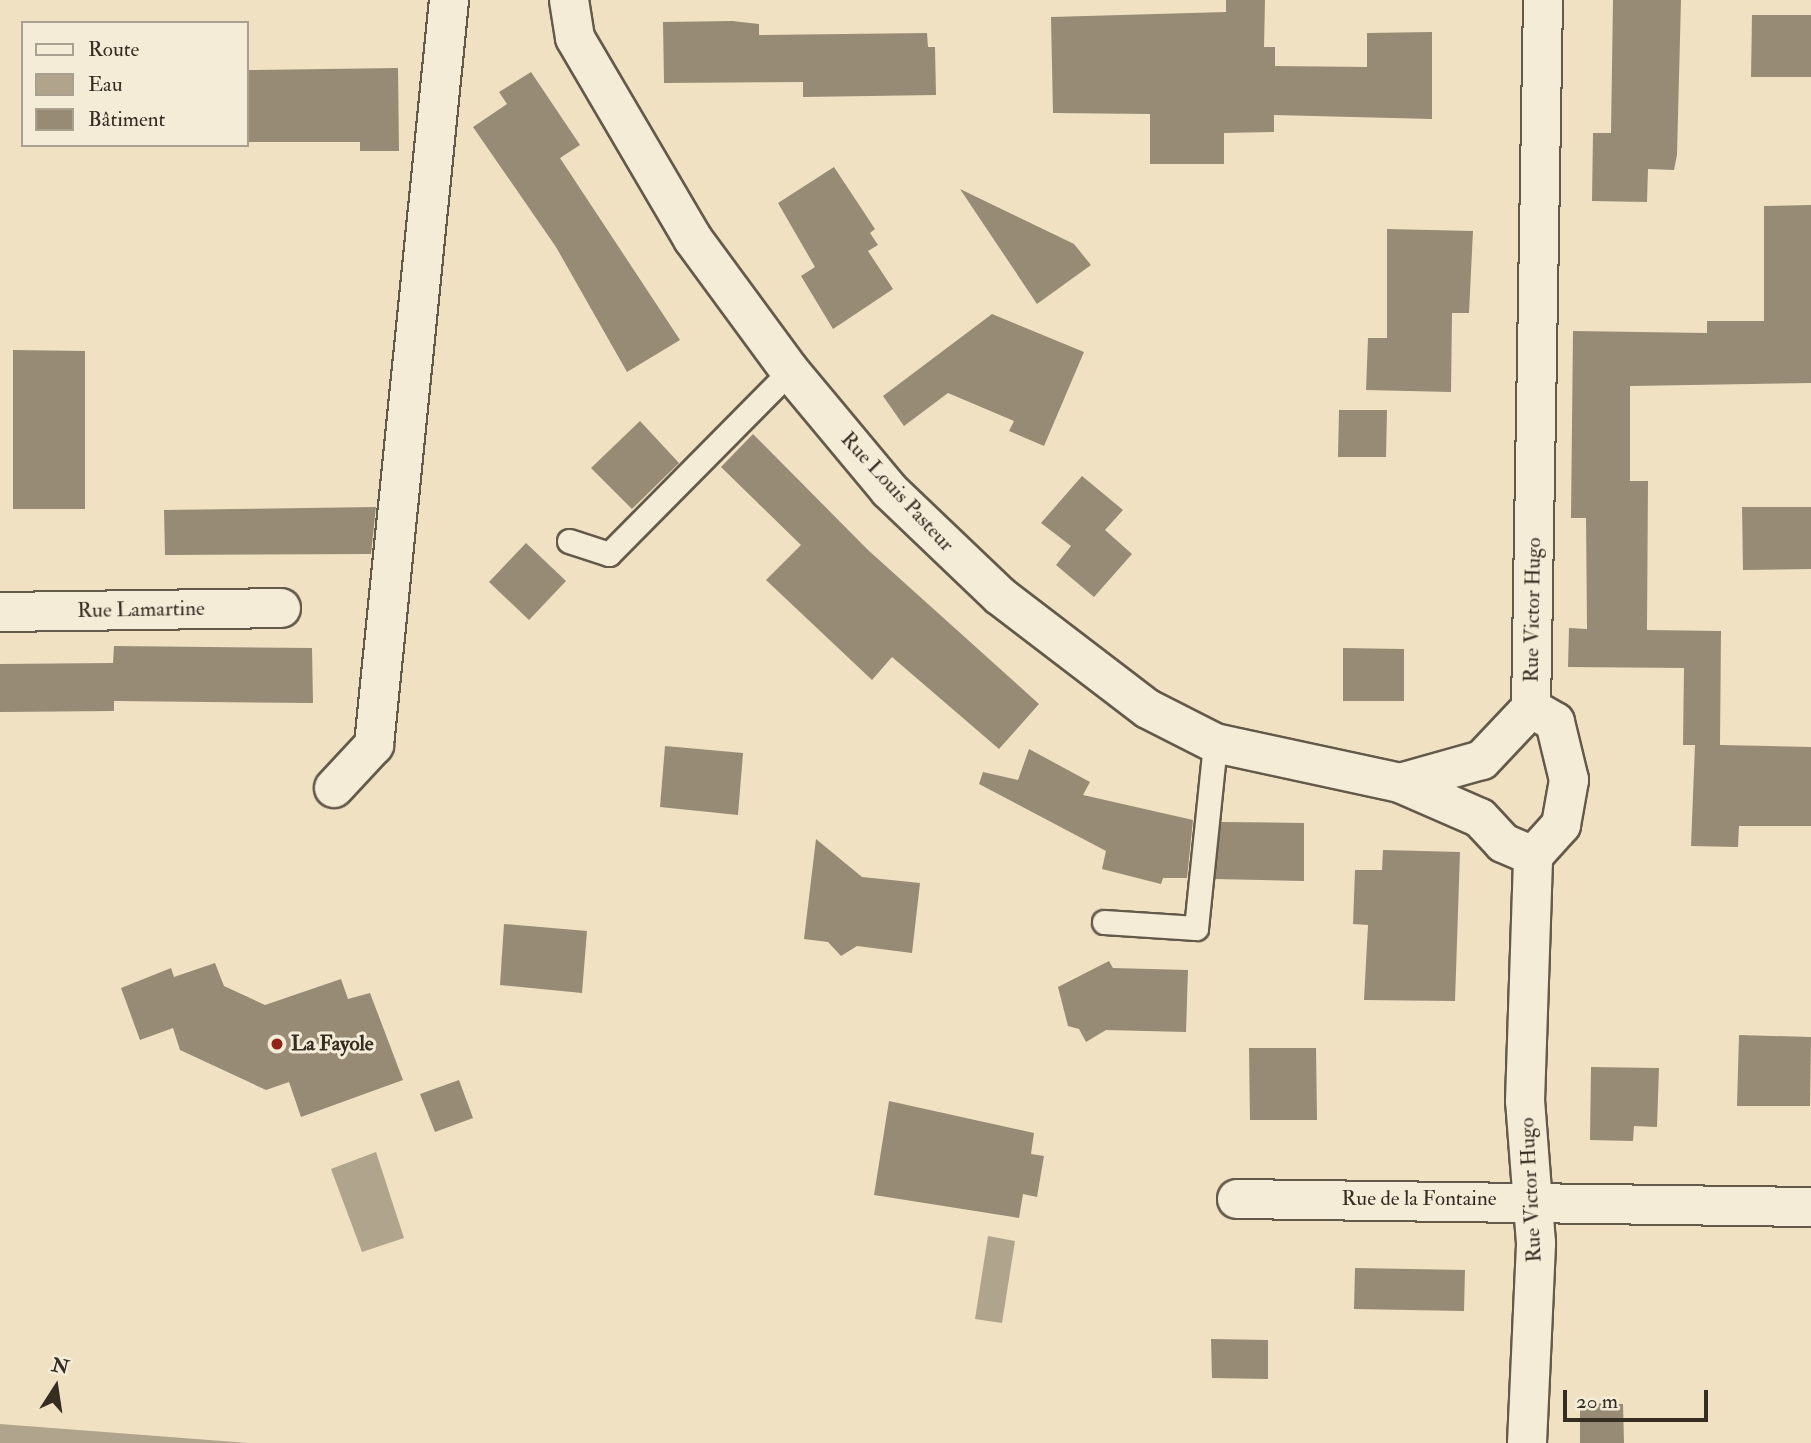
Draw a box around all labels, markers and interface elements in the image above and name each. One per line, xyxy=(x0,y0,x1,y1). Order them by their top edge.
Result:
legend xyxy=(21,21,248,147)
text: Route xyxy=(88,36,139,63)
text: Eau xyxy=(88,71,123,98)
text: Bâtiment xyxy=(88,106,165,133)
street label: Rue Louis Pasteur xyxy=(835,427,959,557)
street label: Rue Victor Hugo xyxy=(1519,537,1547,683)
street label: Rue Lamartine xyxy=(77,596,205,624)
place label: La Fayole xyxy=(291,1031,373,1057)
marker: La Fayole xyxy=(269,1036,285,1052)
street label: Rue Victor Hugo xyxy=(1515,1117,1547,1263)
street label: Rue de la Fontaine xyxy=(1342,1186,1496,1212)
north arrow xyxy=(21,1352,91,1422)
text: N xyxy=(50,1353,71,1380)
scale bar xyxy=(1566,1376,1711,1420)
text: 20 m xyxy=(1576,1388,1618,1415)

